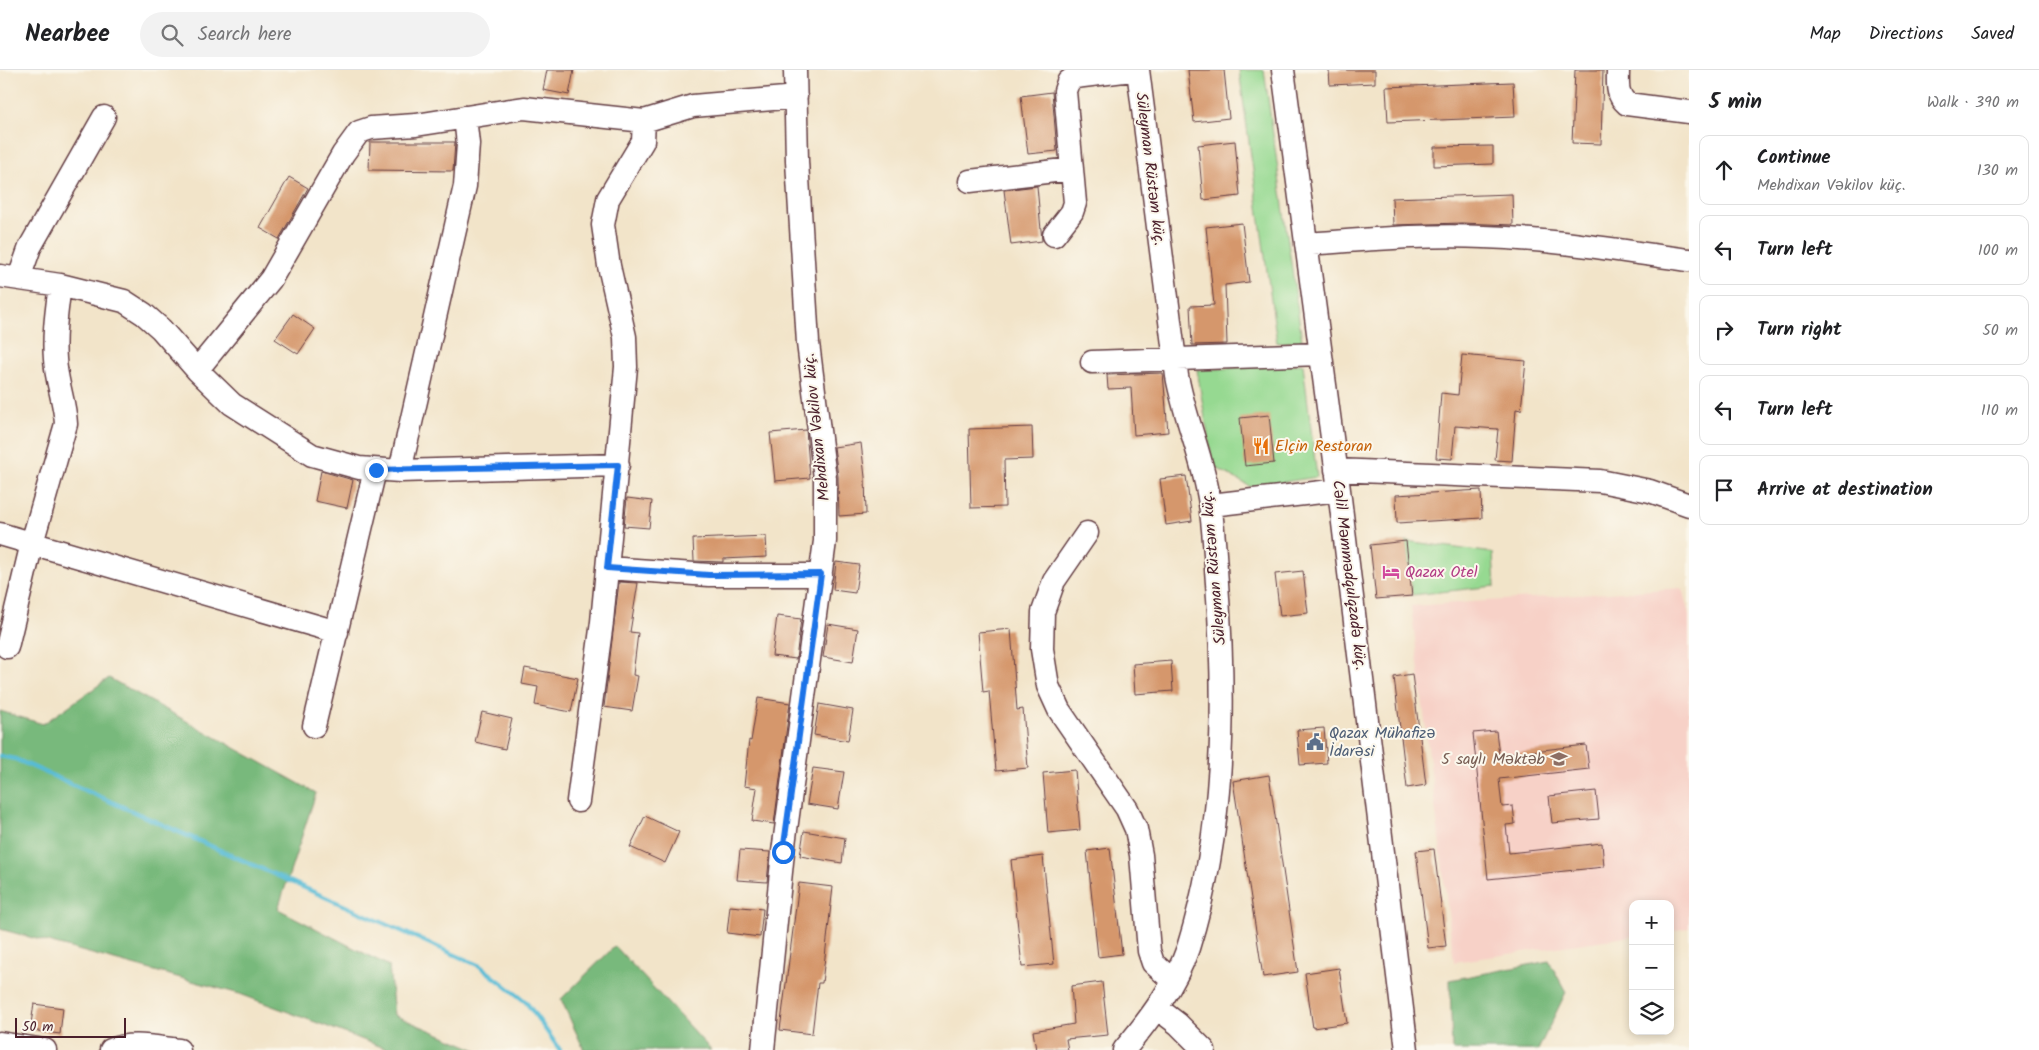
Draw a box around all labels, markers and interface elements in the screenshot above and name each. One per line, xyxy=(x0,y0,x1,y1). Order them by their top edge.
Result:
search box xyxy=(140,12,490,57)
text: Nearbee xyxy=(25,15,110,54)
text: Search here xyxy=(198,20,292,50)
text: Map xyxy=(1809,20,1841,49)
text: Directions xyxy=(1869,20,1943,49)
text: Saved xyxy=(1971,20,2014,49)
icon: search xyxy=(158,21,186,49)
text: 5 min xyxy=(1709,86,1762,119)
text: Walk · 390 m xyxy=(1927,90,2019,115)
street label: Süleyman Rüstəm küç. xyxy=(1128,91,1172,247)
text: Continue xyxy=(1757,143,1830,173)
icon: ahead xyxy=(1710,156,1738,184)
text: 130 m xyxy=(1977,158,2018,183)
text: Mehdixan Vəkilov küç. xyxy=(1757,173,1906,198)
text: Turn left xyxy=(1757,235,1832,265)
icon: left xyxy=(1710,236,1738,264)
text: 100 m xyxy=(1978,238,2018,263)
text: Turn right xyxy=(1757,315,1842,345)
icon: right xyxy=(1710,316,1738,344)
text: 50 m xyxy=(1982,318,2018,343)
street label: Mehdixan Vəkilov küç. xyxy=(797,352,837,502)
text: Turn left xyxy=(1757,395,1832,425)
icon: left xyxy=(1710,396,1738,424)
text: 110 m xyxy=(1981,398,2018,423)
place label: Elçin Restoran xyxy=(1275,434,1372,459)
restaurant icon: Elçin Restoran xyxy=(1251,436,1271,456)
route end xyxy=(365,459,388,482)
text: Arrive at destination xyxy=(1757,475,1933,505)
icon: arrive xyxy=(1710,476,1738,504)
street label: Cəlil Məmmədqulqzadə küç. xyxy=(1325,479,1373,671)
street label: Süleyman Rüstəm küç. xyxy=(1195,490,1233,646)
place label: Qazax Otel xyxy=(1405,560,1478,585)
hotel icon: Qazax Otel xyxy=(1381,562,1401,582)
place label: Qazax Mühafizə İdarəsi xyxy=(1329,721,1435,764)
public building icon: Qazax Mühafizə İdarəsi xyxy=(1305,732,1325,752)
place label: 5 saylı Məktəb xyxy=(1441,747,1546,772)
school or university icon: 5 saylı Məktəb xyxy=(1549,749,1569,769)
route start xyxy=(772,841,795,864)
map controls xyxy=(1629,900,1674,1035)
button: + xyxy=(1629,900,1674,945)
button: − xyxy=(1629,945,1674,990)
button: layers xyxy=(1629,990,1674,1035)
scale bar xyxy=(15,1015,126,1038)
text: 50 m xyxy=(22,1016,53,1038)

